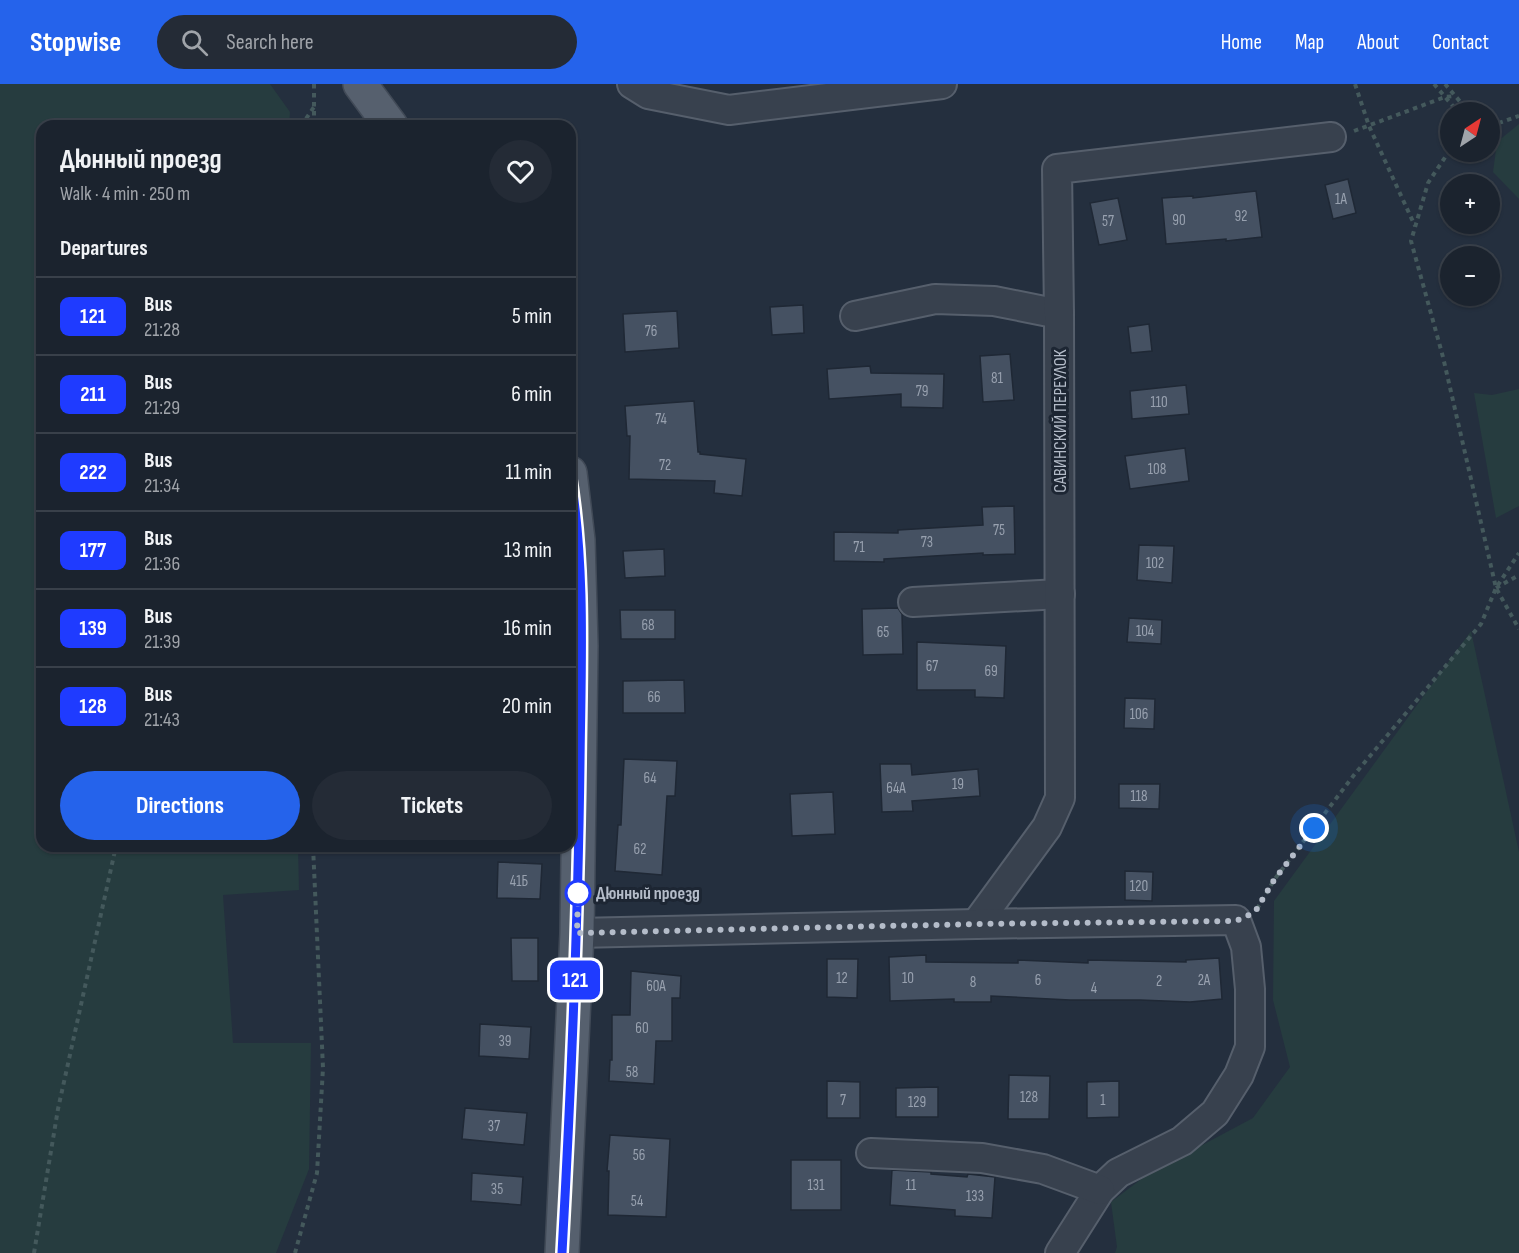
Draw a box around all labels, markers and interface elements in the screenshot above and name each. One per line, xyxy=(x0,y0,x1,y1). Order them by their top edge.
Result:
search box xyxy=(157,15,577,69)
text: Stopwise xyxy=(30,26,121,59)
icon: search xyxy=(178,26,211,59)
text: Search here xyxy=(226,29,314,56)
text: Home xyxy=(1221,30,1262,55)
text: Map xyxy=(1295,30,1324,55)
text: About xyxy=(1357,30,1399,55)
text: Contact xyxy=(1432,30,1489,55)
north arrow xyxy=(1440,102,1500,162)
map controls xyxy=(1440,102,1500,306)
button: heart xyxy=(489,140,552,203)
text: Дюнный проезд xyxy=(60,143,222,176)
button: + xyxy=(1440,174,1500,234)
text: Walk · 4 min · 250 m xyxy=(60,182,190,206)
house number: 1А xyxy=(1335,190,1348,209)
house number: 92 xyxy=(1235,207,1247,226)
house number: 90 xyxy=(1172,211,1186,230)
house number: 57 xyxy=(1102,212,1114,231)
text: Departures xyxy=(60,235,148,262)
button: − xyxy=(1440,246,1500,306)
text: Bus xyxy=(144,291,173,318)
text: 5 min xyxy=(512,303,552,330)
text: 121 xyxy=(80,304,106,329)
text: 21:28 xyxy=(144,318,180,342)
house number: 76 xyxy=(645,322,657,341)
street label: САВИНСКИЙ ПЕРЕУЛОК xyxy=(1050,348,1071,493)
text: Bus xyxy=(144,369,173,396)
house number: 81 xyxy=(991,369,1004,388)
text: 6 min xyxy=(511,381,552,408)
text: 211 xyxy=(80,382,106,407)
house number: 79 xyxy=(916,382,928,401)
house number: 110 xyxy=(1150,393,1168,412)
text: 21:29 xyxy=(144,396,180,420)
house number: 74 xyxy=(655,410,667,429)
text: Bus xyxy=(144,447,173,474)
house number: 72 xyxy=(659,456,671,475)
text: 11 min xyxy=(505,459,552,486)
text: 222 xyxy=(79,460,107,485)
house number: 108 xyxy=(1148,460,1166,479)
text: 21:34 xyxy=(144,474,180,498)
house number: 75 xyxy=(993,521,1005,540)
text: Bus xyxy=(144,525,173,552)
house number: 73 xyxy=(921,533,933,552)
text: 13 min xyxy=(504,537,552,564)
text: 177 xyxy=(80,538,106,563)
house number: 71 xyxy=(853,538,865,557)
text: 21:36 xyxy=(144,552,180,576)
house number: 102 xyxy=(1146,554,1164,573)
text: Bus xyxy=(144,603,173,630)
text: 16 min xyxy=(504,615,552,642)
text: 139 xyxy=(79,616,107,641)
house number: 68 xyxy=(641,616,655,635)
house number: 104 xyxy=(1136,622,1154,641)
house number: 65 xyxy=(877,623,889,642)
text: 21:39 xyxy=(144,630,180,654)
house number: 67 xyxy=(926,657,938,676)
house number: 69 xyxy=(984,662,998,681)
text: Bus xyxy=(144,681,173,708)
house number: 66 xyxy=(647,688,661,707)
text: 20 min xyxy=(502,693,552,720)
text: 128 xyxy=(79,694,107,719)
house number: 106 xyxy=(1130,705,1148,724)
text: 21:43 xyxy=(144,708,180,732)
house number: 64 xyxy=(643,769,657,788)
button: Directions xyxy=(60,771,300,840)
button: Tickets xyxy=(312,771,552,840)
house number: 19 xyxy=(952,775,964,794)
house number: 64А xyxy=(886,779,906,798)
house number: 118 xyxy=(1130,787,1148,806)
your location xyxy=(1299,813,1329,843)
house number: 62 xyxy=(634,840,646,859)
house number: 41Б xyxy=(510,872,529,891)
house number: 120 xyxy=(1130,877,1148,896)
marker: Дюнный проезд xyxy=(565,880,591,906)
place label: Дюнный проезд xyxy=(596,883,700,904)
line badge: 121 xyxy=(540,960,610,1000)
text: 121 xyxy=(562,968,588,993)
house number: 12 xyxy=(836,969,848,988)
house number: 10 xyxy=(902,969,914,988)
house number: 6 xyxy=(1035,971,1041,990)
house number: 2А xyxy=(1198,971,1211,990)
house number: 2 xyxy=(1156,972,1162,991)
house number: 8 xyxy=(970,973,976,992)
house number: 60А xyxy=(646,977,666,996)
house number: 4 xyxy=(1091,979,1097,998)
house number: 60 xyxy=(635,1019,649,1038)
house number: 39 xyxy=(499,1032,511,1051)
house number: 58 xyxy=(626,1063,638,1082)
house number: 128 xyxy=(1020,1088,1038,1107)
house number: 7 xyxy=(840,1091,846,1110)
house number: 1 xyxy=(1100,1091,1106,1110)
house number: 129 xyxy=(908,1093,926,1112)
house number: 37 xyxy=(488,1117,500,1136)
house number: 56 xyxy=(633,1146,645,1165)
house number: 131 xyxy=(808,1176,825,1195)
house number: 11 xyxy=(906,1176,917,1195)
house number: 35 xyxy=(491,1180,503,1199)
house number: 133 xyxy=(966,1187,984,1206)
house number: 54 xyxy=(631,1192,643,1211)

